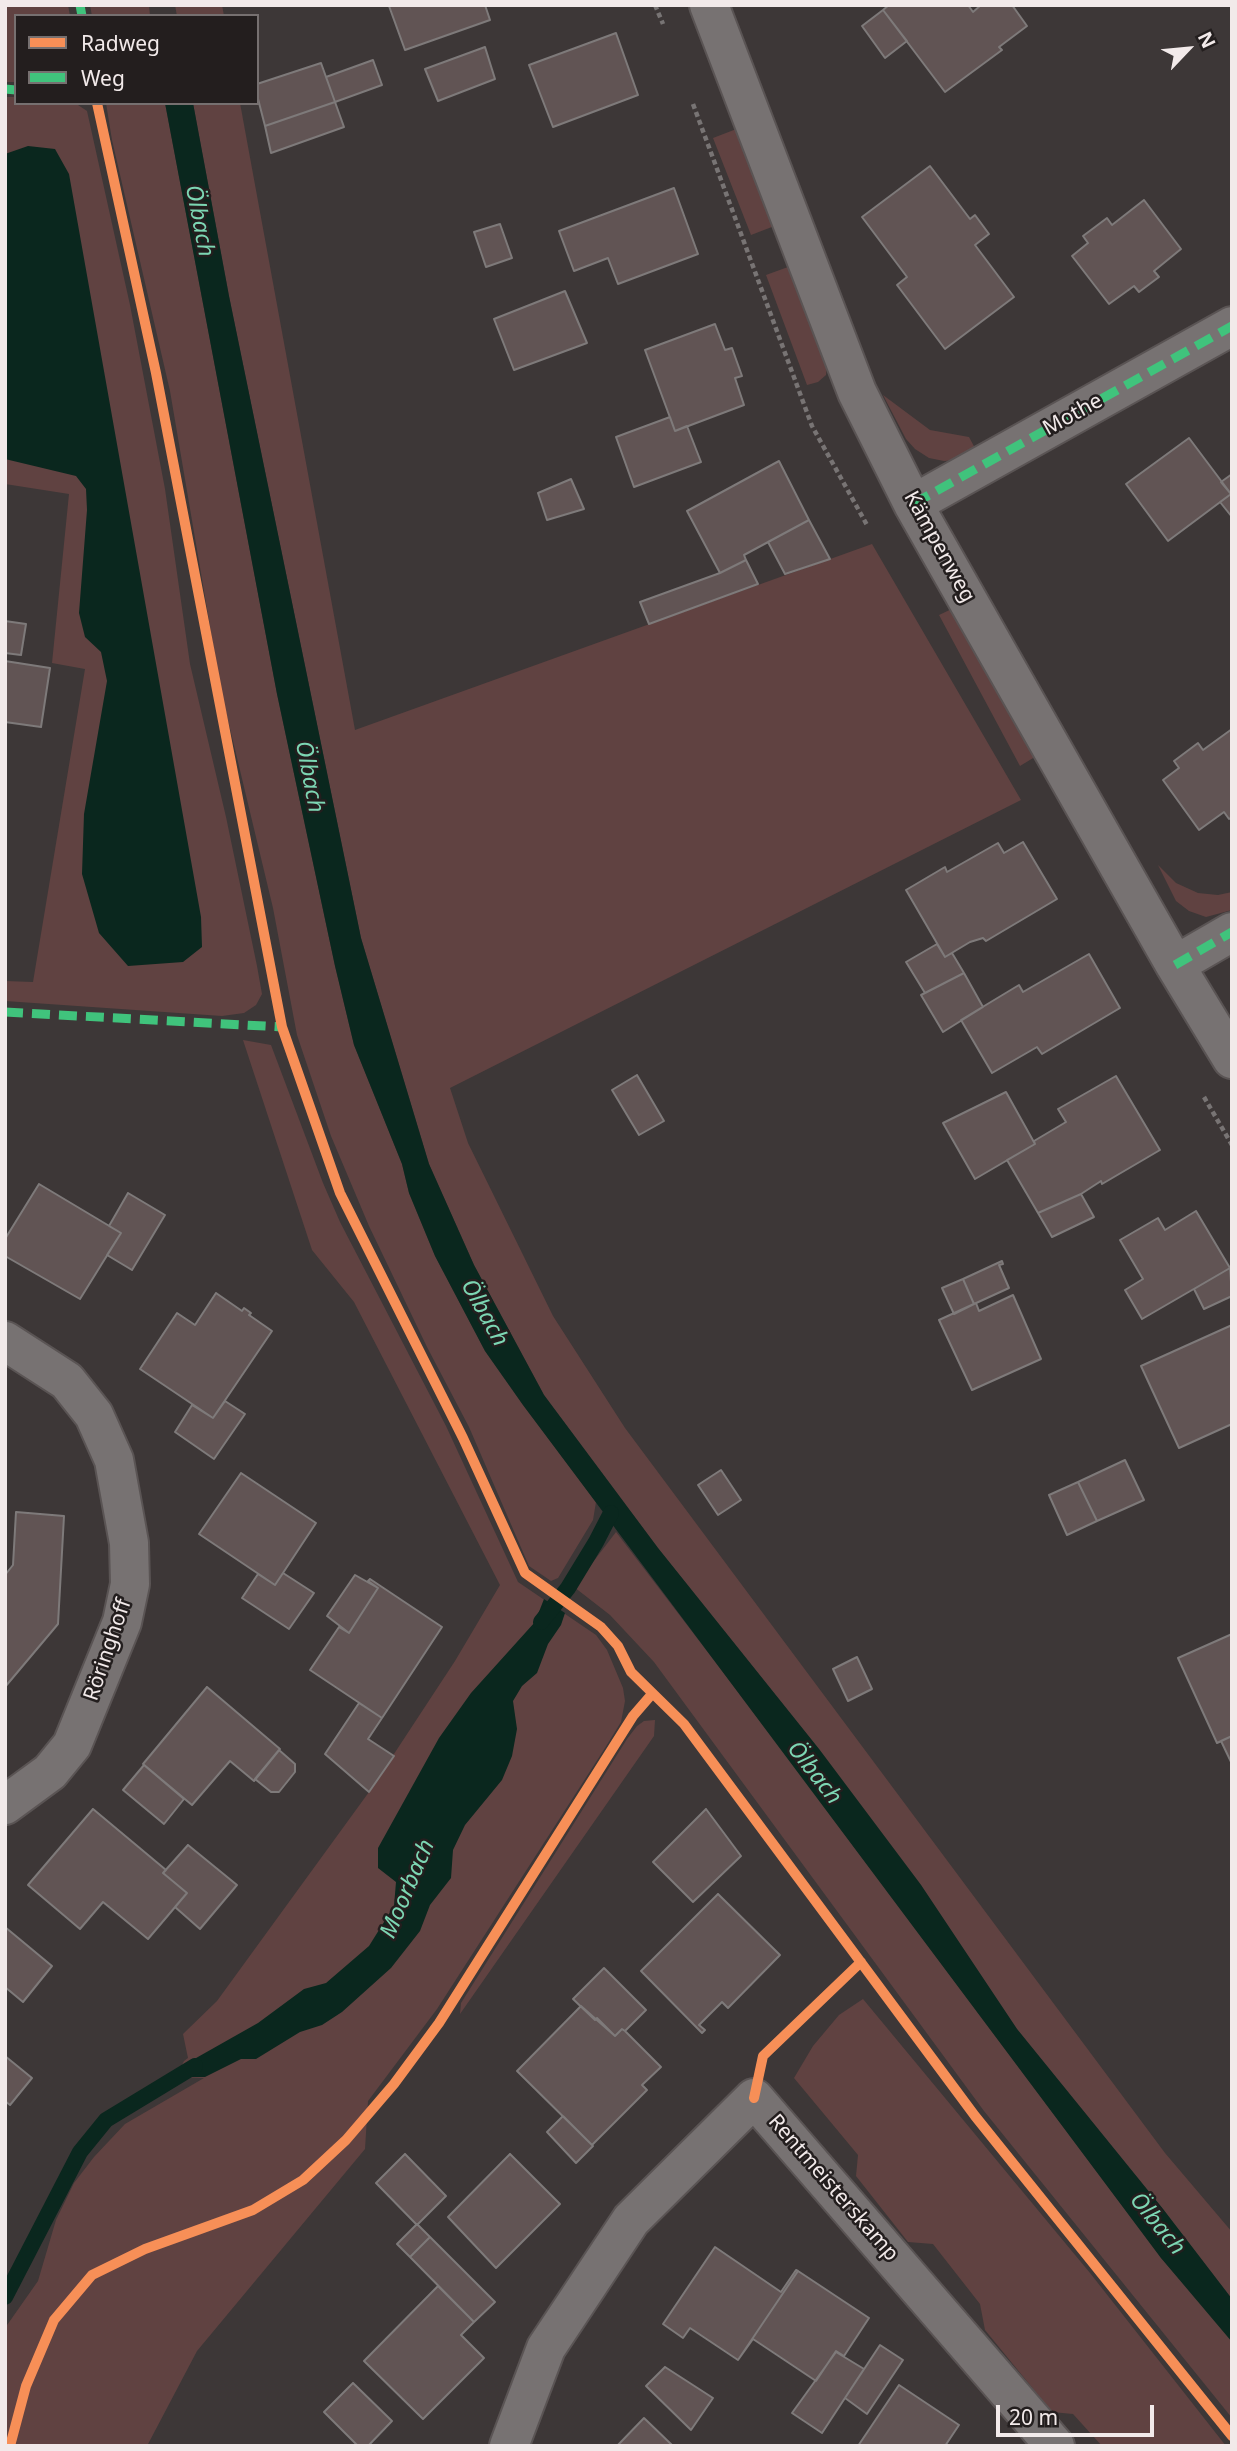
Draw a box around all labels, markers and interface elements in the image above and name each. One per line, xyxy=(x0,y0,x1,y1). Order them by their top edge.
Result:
legend xyxy=(14,14,259,105)
north arrow xyxy=(1153,14,1223,84)
text: N xyxy=(1192,27,1222,52)
text: Radweg xyxy=(81,29,160,57)
text: Weg xyxy=(81,64,125,92)
water label: Ölbach xyxy=(179,183,219,259)
street label: Mothe xyxy=(1039,388,1107,442)
street label: Kämpenweg xyxy=(898,487,980,607)
water label: Ölbach xyxy=(289,739,329,815)
water label: Ölbach xyxy=(454,1275,514,1351)
street label: Röringhoff xyxy=(79,1596,137,1704)
water label: Ölbach xyxy=(781,1736,847,1810)
water label: Moorbach xyxy=(375,1836,441,1942)
street label: Rentmeisterskamp xyxy=(762,2109,904,2267)
water label: Ölbach xyxy=(1123,2187,1191,2261)
scale bar xyxy=(999,2392,1156,2436)
text: 20 m xyxy=(1009,2403,1058,2431)

